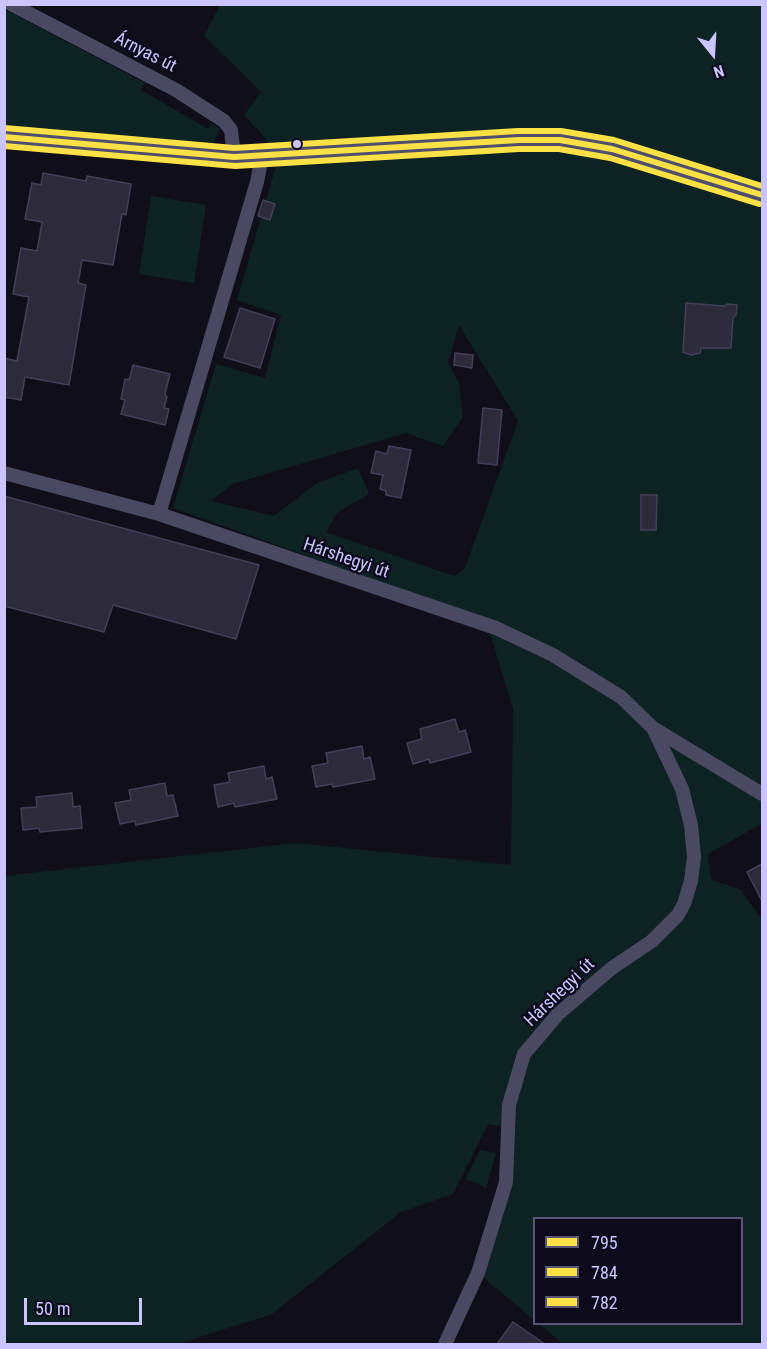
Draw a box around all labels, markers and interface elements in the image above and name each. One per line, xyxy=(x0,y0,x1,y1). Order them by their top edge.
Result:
north arrow xyxy=(683,24,743,84)
street label: Árnyas út xyxy=(110,28,180,78)
text: N xyxy=(711,61,726,82)
unlabelled marker xyxy=(291,138,303,150)
street label: Hárshegyi út xyxy=(300,534,392,584)
street label: Hárshegyi út xyxy=(520,954,600,1032)
legend xyxy=(533,1217,743,1325)
text: 795 xyxy=(591,1232,618,1253)
text: 784 xyxy=(591,1262,618,1283)
scale bar xyxy=(27,1286,146,1324)
text: 782 xyxy=(591,1292,618,1313)
text: 50 m xyxy=(35,1298,70,1319)

